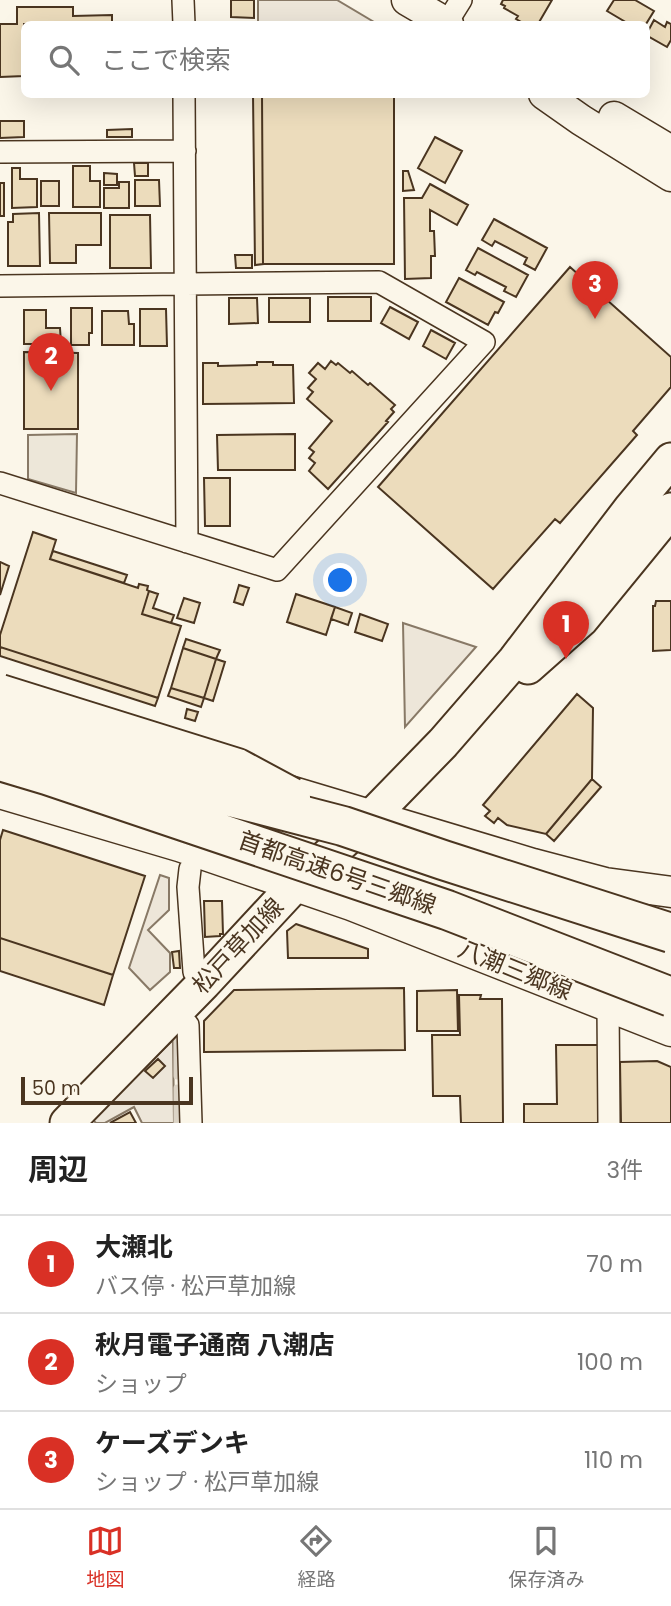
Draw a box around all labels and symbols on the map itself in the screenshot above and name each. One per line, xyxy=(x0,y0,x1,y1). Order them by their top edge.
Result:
pin: 3 xyxy=(572,261,618,319)
pin: 2 xyxy=(28,333,74,391)
your location xyxy=(323,563,357,597)
pin: 1 xyxy=(543,601,589,659)
street label: 首都高速6号三郷線 xyxy=(234,823,441,922)
street label: 松戸草加線 xyxy=(185,891,291,1001)
street label: 八潮三郷線 xyxy=(453,932,577,1007)
scale bar xyxy=(21,1074,192,1106)

